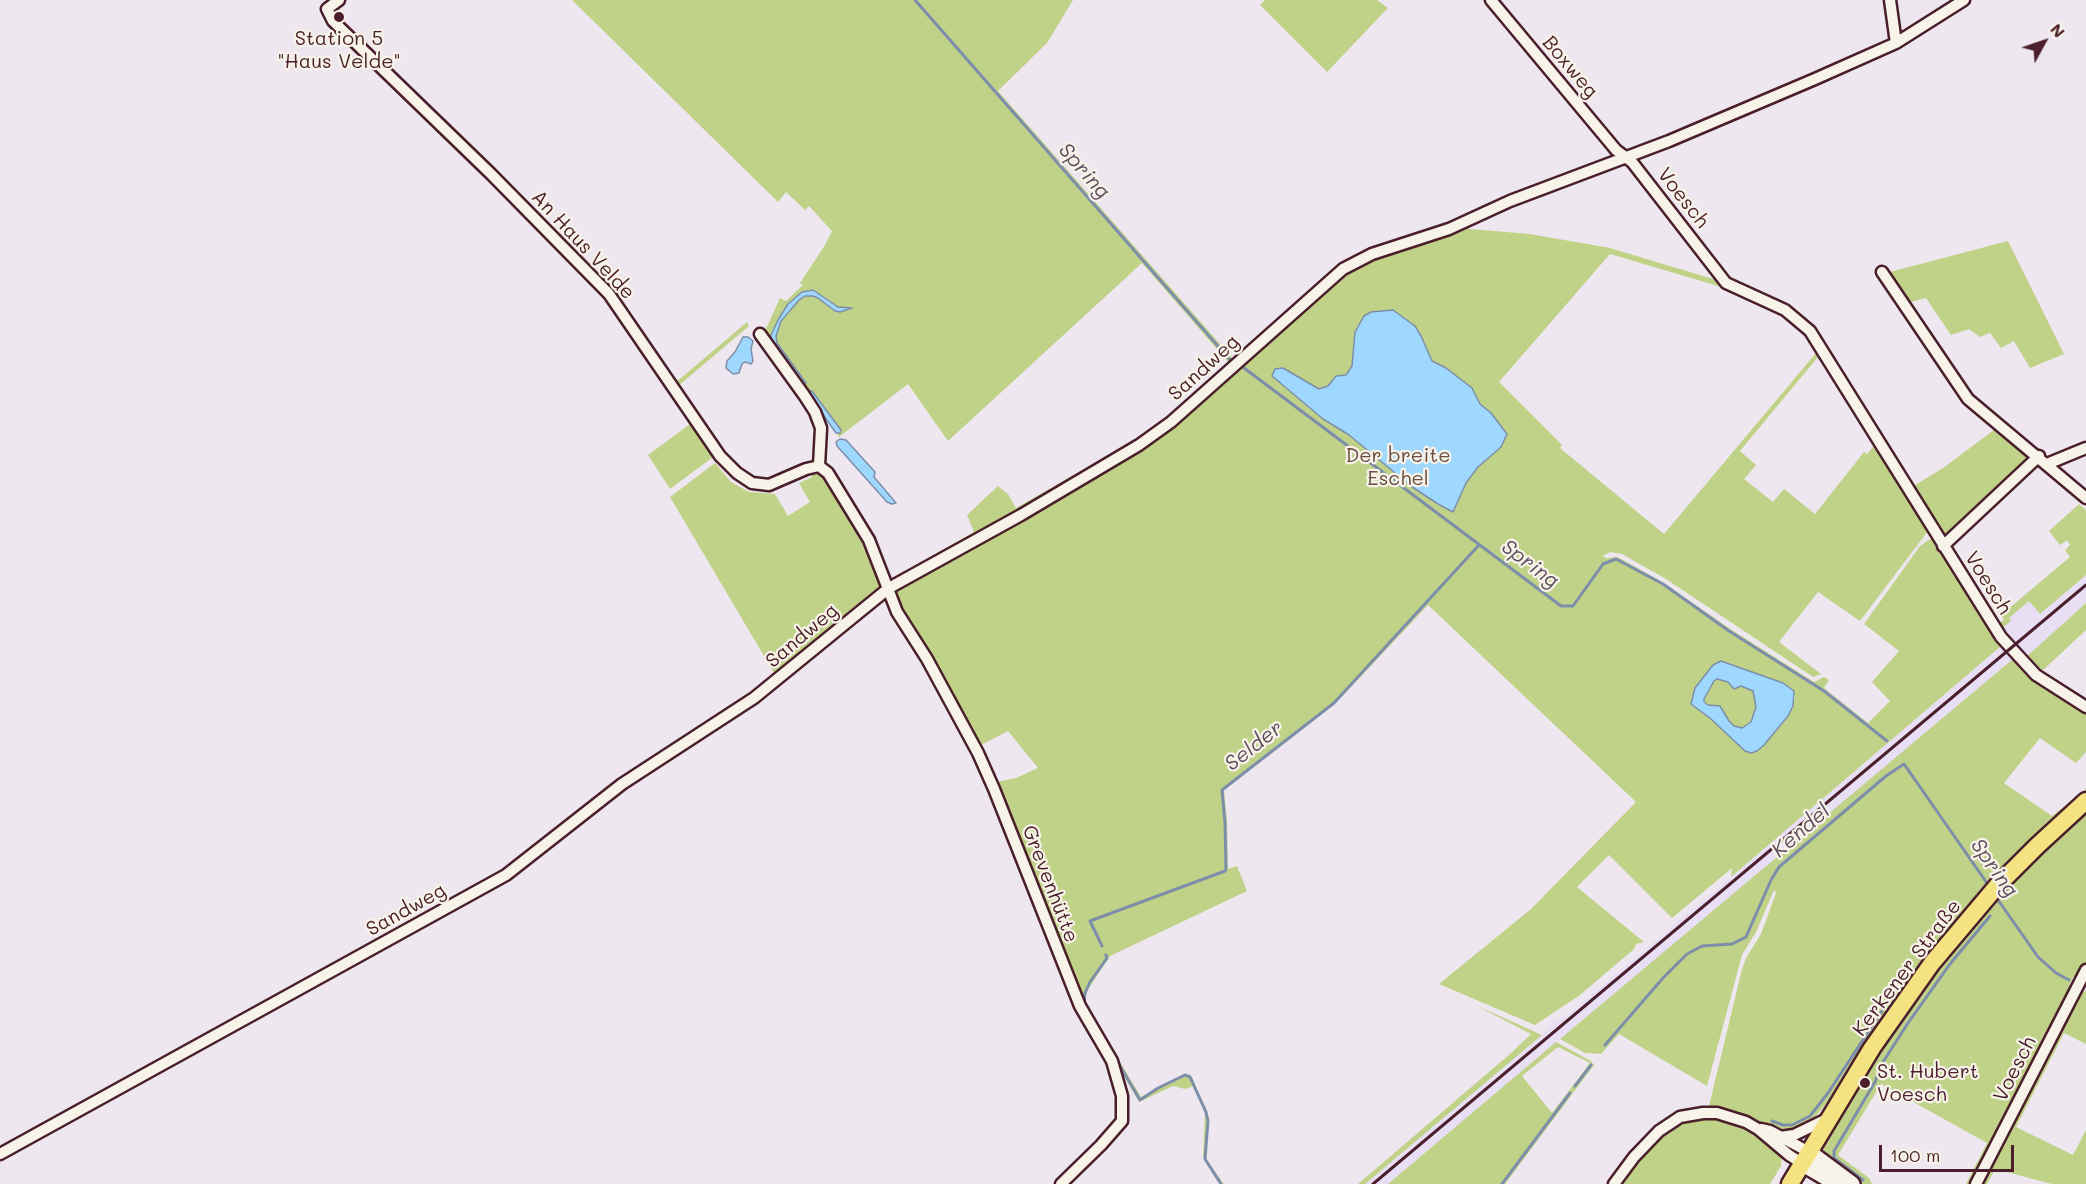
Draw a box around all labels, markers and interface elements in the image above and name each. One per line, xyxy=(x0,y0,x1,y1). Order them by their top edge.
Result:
marker: Station 5 "Haus Velde" xyxy=(332,10,346,24)
north arrow xyxy=(2014,12,2074,72)
text: N xyxy=(2046,19,2070,42)
place label: Station 5 "Haus Velde" xyxy=(277,27,401,74)
street label: Boxweg xyxy=(1537,31,1603,103)
water label: Spring xyxy=(1053,138,1115,204)
street label: Voesch xyxy=(1652,163,1714,233)
street label: An Haus Velde xyxy=(526,185,640,305)
street label: Sandweg xyxy=(1164,330,1244,406)
park label: Der breite Eschel xyxy=(1345,444,1451,491)
water label: Spring xyxy=(1496,534,1564,594)
street label: Voesch xyxy=(1959,547,2017,619)
street label: Sandweg xyxy=(761,599,843,673)
water label: Selder xyxy=(1220,715,1288,777)
water label: Kendel xyxy=(1767,799,1835,863)
street label: Grevenhütte xyxy=(1017,822,1083,946)
water label: Spring xyxy=(1965,834,2023,902)
street label: Sandweg xyxy=(362,878,450,942)
street label: Kerkener Straße xyxy=(1848,895,1966,1041)
street label: Voesch xyxy=(1988,1032,2042,1106)
place label: St. Hubert Voesch xyxy=(1877,1060,1979,1107)
marker: St. Hubert Voesch xyxy=(1858,1076,1872,1090)
scale bar xyxy=(1882,1133,2017,1171)
text: 100 m xyxy=(1890,1143,1940,1167)

